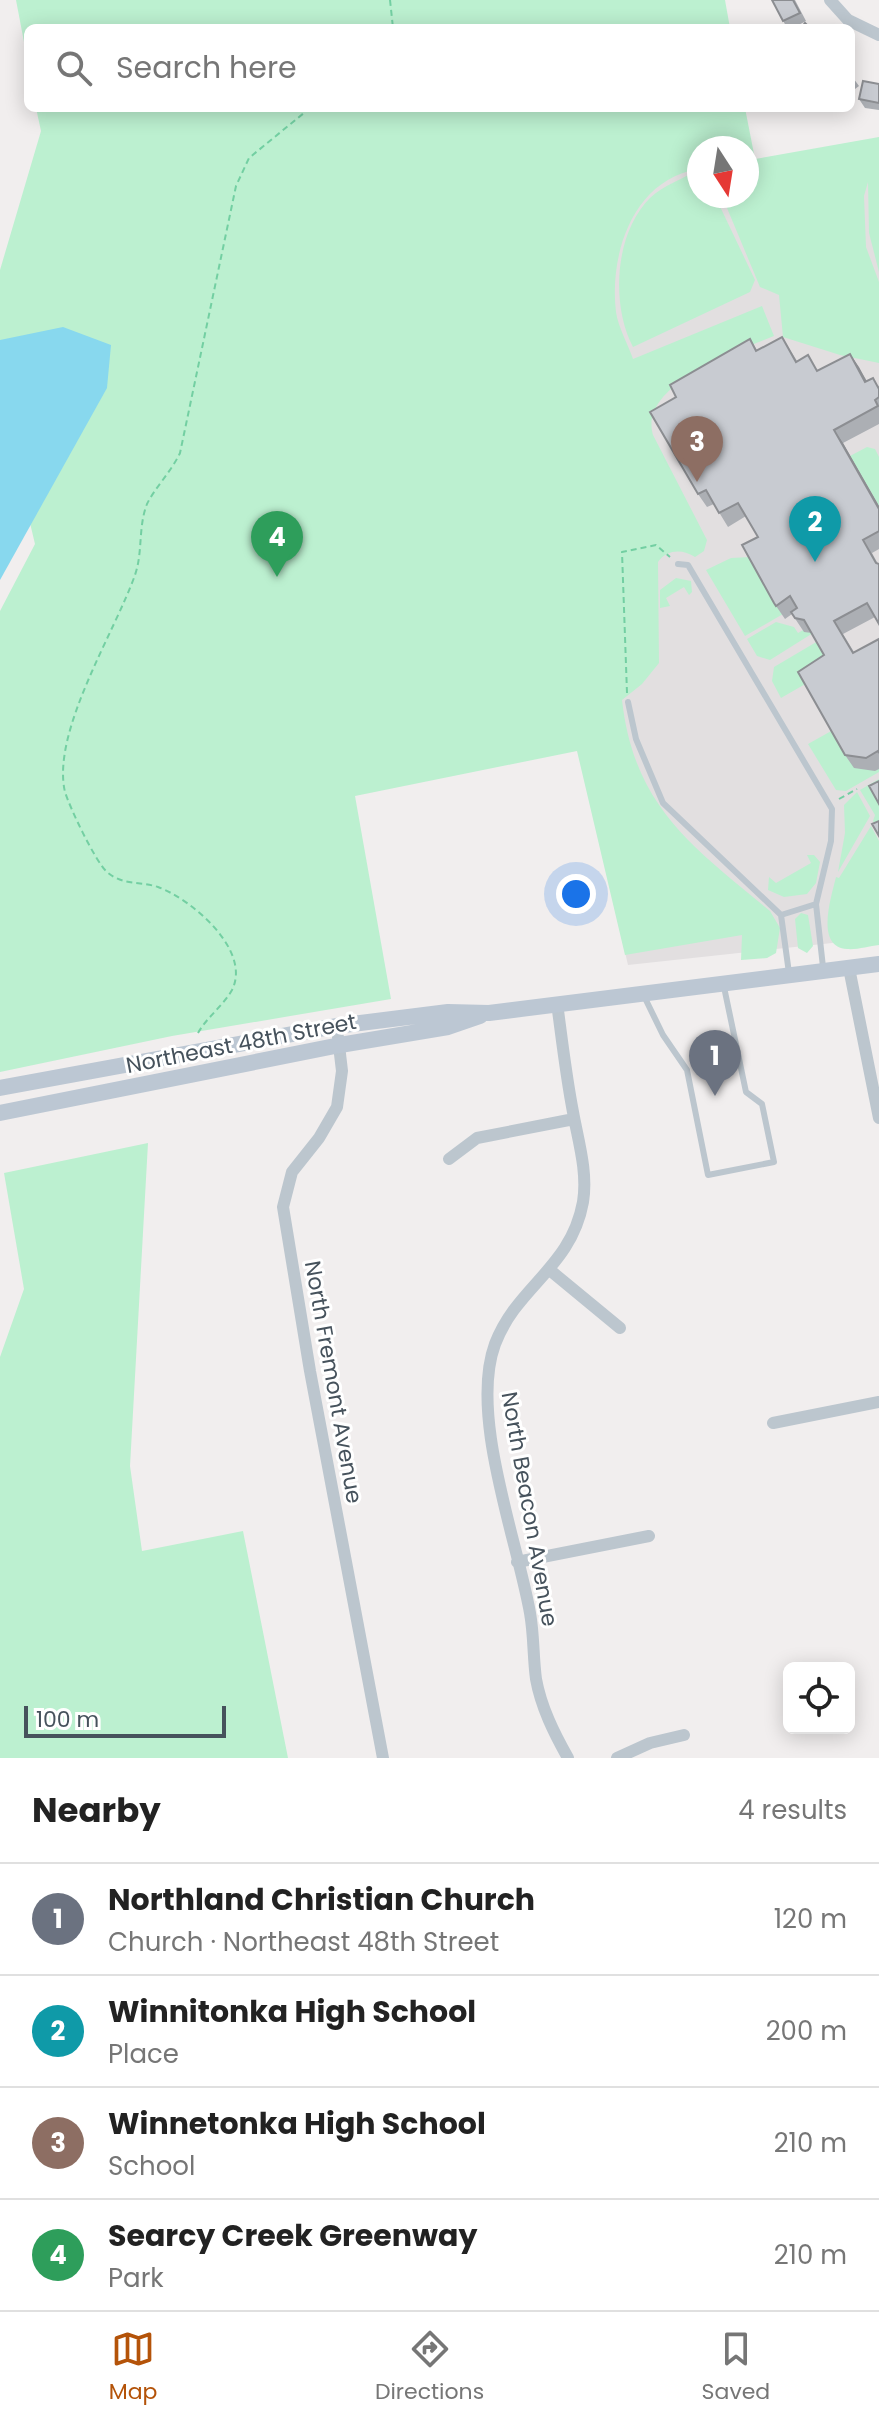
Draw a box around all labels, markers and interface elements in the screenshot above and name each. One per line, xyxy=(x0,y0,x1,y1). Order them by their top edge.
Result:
search box xyxy=(24,24,855,112)
icon: search xyxy=(52,46,96,90)
text: Search here xyxy=(116,46,297,89)
north arrow xyxy=(687,136,759,208)
pin: 3 xyxy=(671,416,723,482)
pin: 2 xyxy=(789,496,841,562)
pin: 4 xyxy=(251,511,303,577)
your location xyxy=(556,874,596,914)
street label: Northeast 48th Street xyxy=(123,1006,359,1081)
pin: 1 xyxy=(689,1030,741,1096)
street label: North Fremont Avenue xyxy=(297,1258,370,1506)
street label: North Beacon Avenue xyxy=(494,1389,565,1629)
map controls xyxy=(783,1662,855,1734)
button: locate xyxy=(783,1662,855,1734)
scale bar xyxy=(24,1702,226,1738)
text: 100 m xyxy=(36,1704,99,1735)
text: Nearby xyxy=(32,1786,161,1834)
text: 4 results xyxy=(738,1792,847,1828)
text: Northland Christian Church xyxy=(108,1878,535,1921)
text: 1 xyxy=(53,1901,63,1937)
text: 120 m xyxy=(774,1901,847,1937)
text: Church · Northeast 48th Street xyxy=(108,1924,499,1960)
text: Winnitonka High School xyxy=(108,1990,476,2033)
text: 2 xyxy=(51,2013,65,2049)
text: 200 m xyxy=(766,2013,847,2049)
text: Place xyxy=(108,2036,179,2072)
text: Winnetonka High School xyxy=(108,2102,486,2145)
text: 3 xyxy=(50,2125,66,2161)
text: 210 m xyxy=(774,2125,847,2161)
text: School xyxy=(108,2148,195,2184)
text: Searcy Creek Greenway xyxy=(108,2214,477,2257)
text: 4 xyxy=(49,2237,67,2273)
text: 210 m xyxy=(774,2237,847,2273)
text: Park xyxy=(108,2260,164,2296)
tab: Map xyxy=(109,2327,157,2408)
tab: Directions xyxy=(375,2327,484,2408)
tab: Saved xyxy=(702,2327,770,2408)

